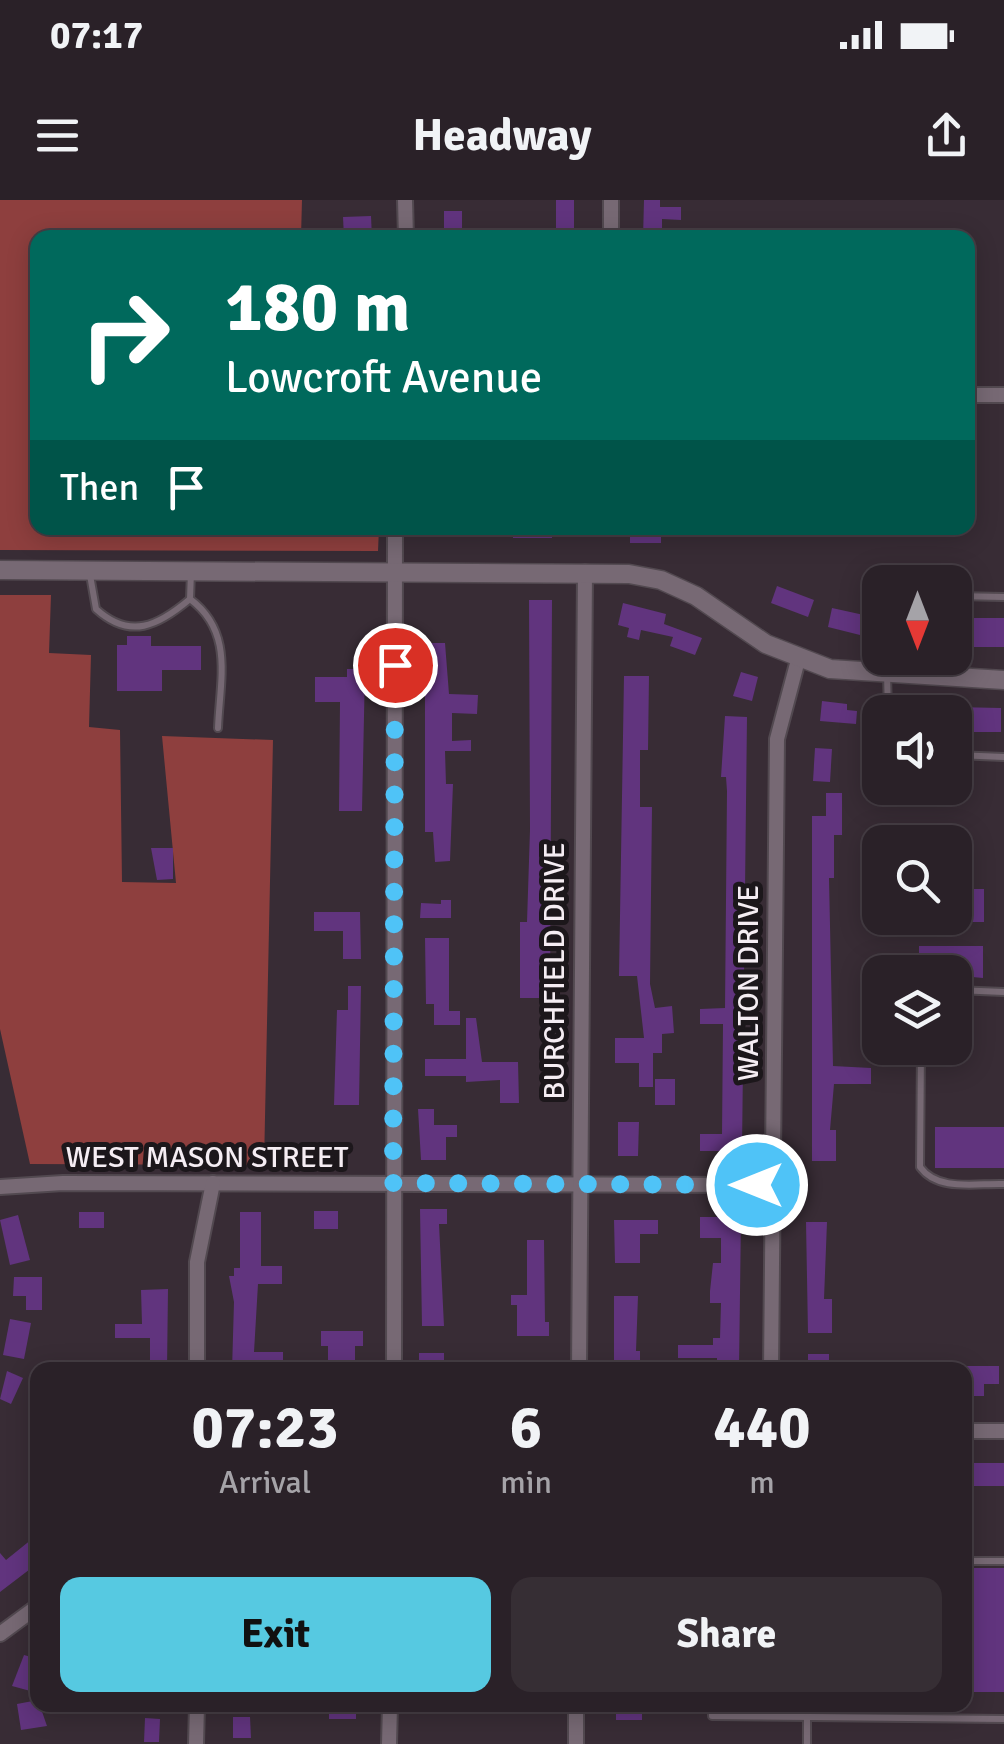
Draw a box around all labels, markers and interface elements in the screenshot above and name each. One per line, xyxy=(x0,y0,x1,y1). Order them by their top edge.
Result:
text: 07:17 xyxy=(50,12,143,59)
icon: menu xyxy=(30,108,85,163)
text: Headway xyxy=(412,108,592,163)
icon: share xyxy=(919,108,974,163)
text: 180 m xyxy=(225,264,410,350)
icon: right xyxy=(60,270,190,400)
text: Lowcroft Avenue xyxy=(225,350,542,405)
icon: arrive xyxy=(159,460,214,515)
text: Then xyxy=(60,464,139,511)
north arrow xyxy=(862,565,972,675)
map controls xyxy=(862,565,972,1065)
pin xyxy=(353,623,438,708)
icon: arrive xyxy=(368,638,423,693)
button: sound xyxy=(862,695,972,805)
button: search xyxy=(862,825,972,935)
street label: BURCHFIELD DRIVE xyxy=(536,842,573,1100)
street label: WALTON DRIVE xyxy=(730,885,767,1081)
button: layers xyxy=(862,955,972,1065)
position arrow xyxy=(705,1133,809,1237)
street label: WEST MASON STREET xyxy=(66,1139,349,1176)
text: 07:23 xyxy=(191,1391,339,1465)
text: 6 xyxy=(510,1391,542,1465)
text: 440 xyxy=(713,1391,811,1465)
text: Arrival xyxy=(219,1463,311,1502)
text: min xyxy=(500,1463,552,1502)
text: m xyxy=(749,1463,775,1502)
button: Exit xyxy=(60,1577,491,1692)
button: Share xyxy=(511,1577,942,1692)

